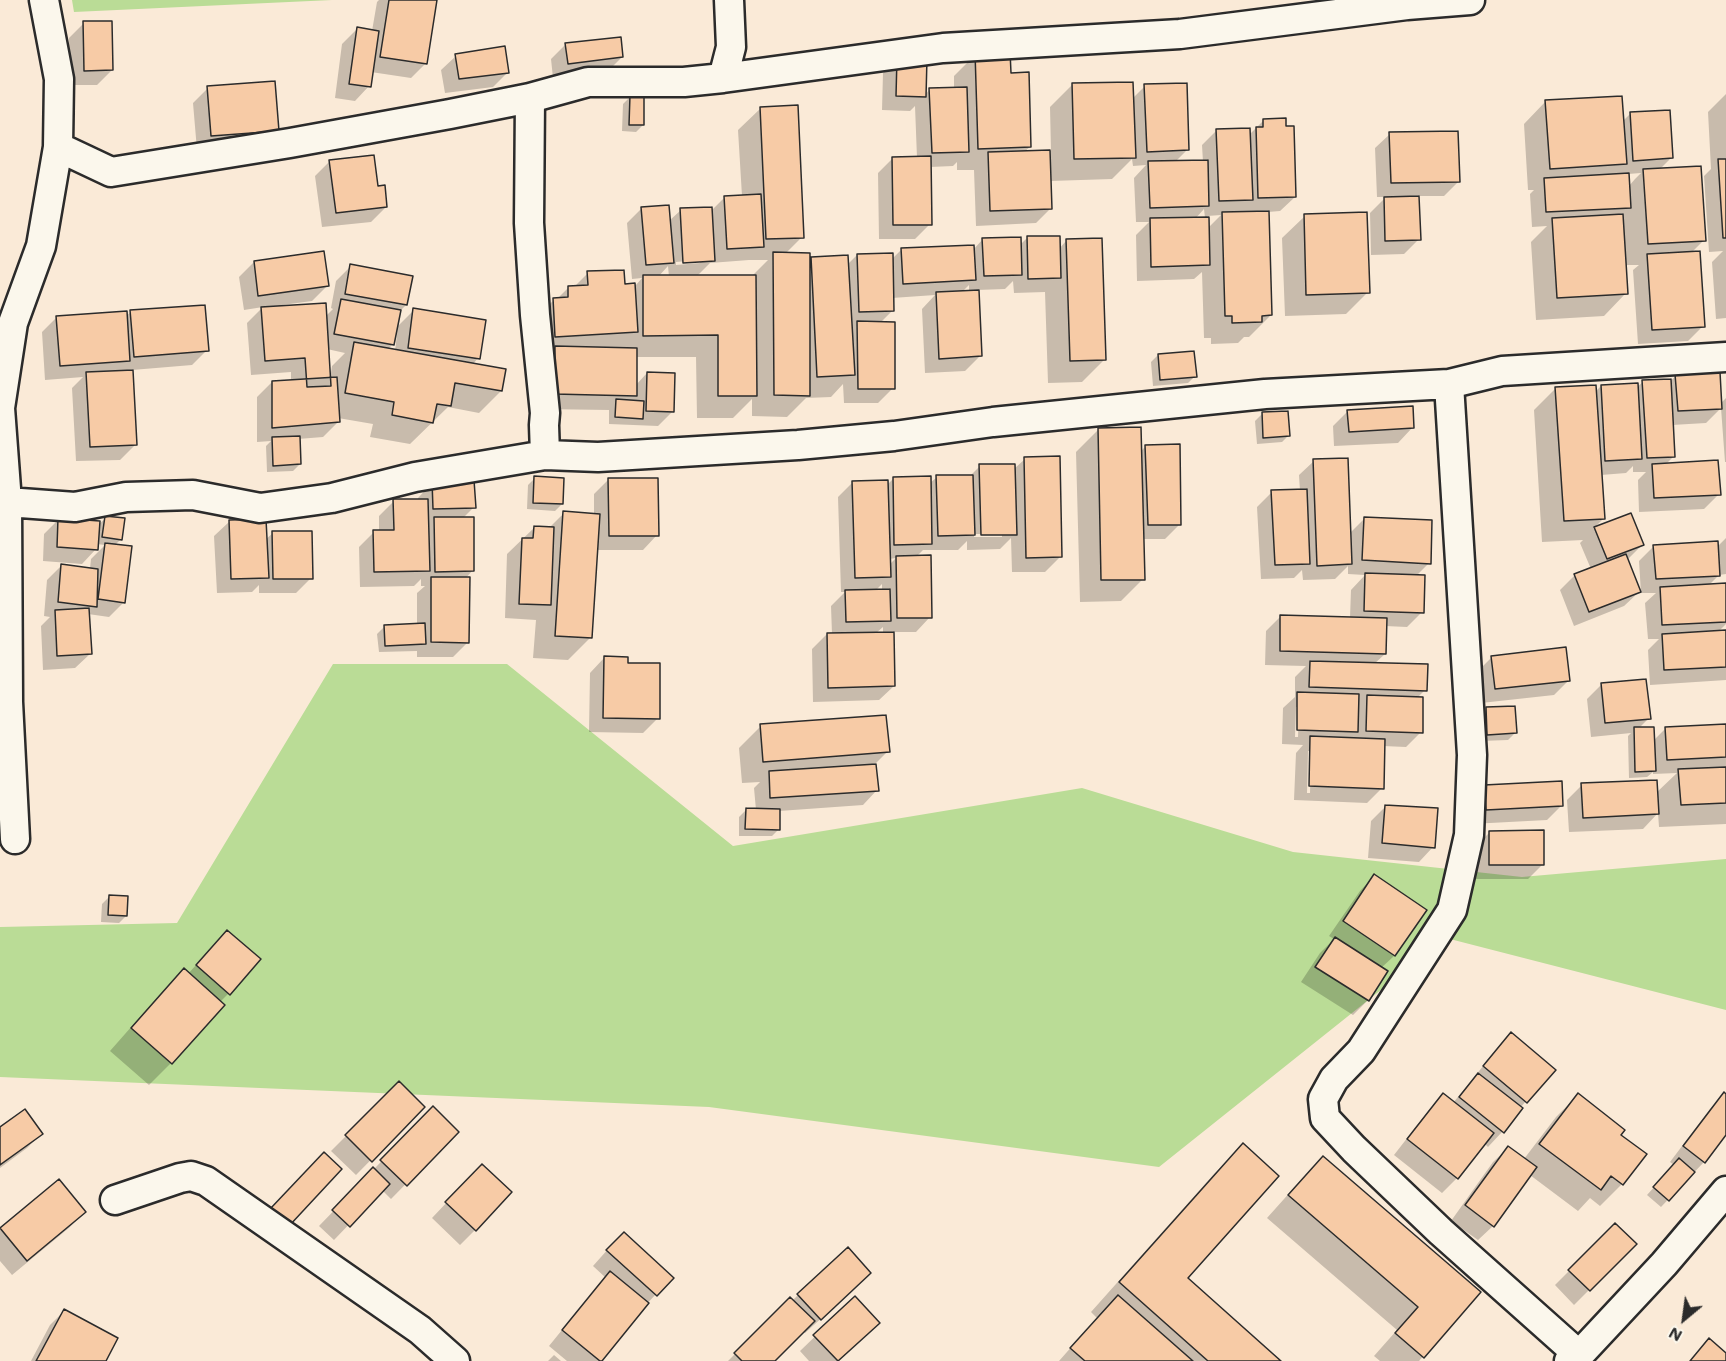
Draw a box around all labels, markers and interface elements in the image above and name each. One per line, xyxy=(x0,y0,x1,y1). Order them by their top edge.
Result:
north arrow xyxy=(1654,1289,1714,1349)
text: N xyxy=(1665,1323,1685,1347)

